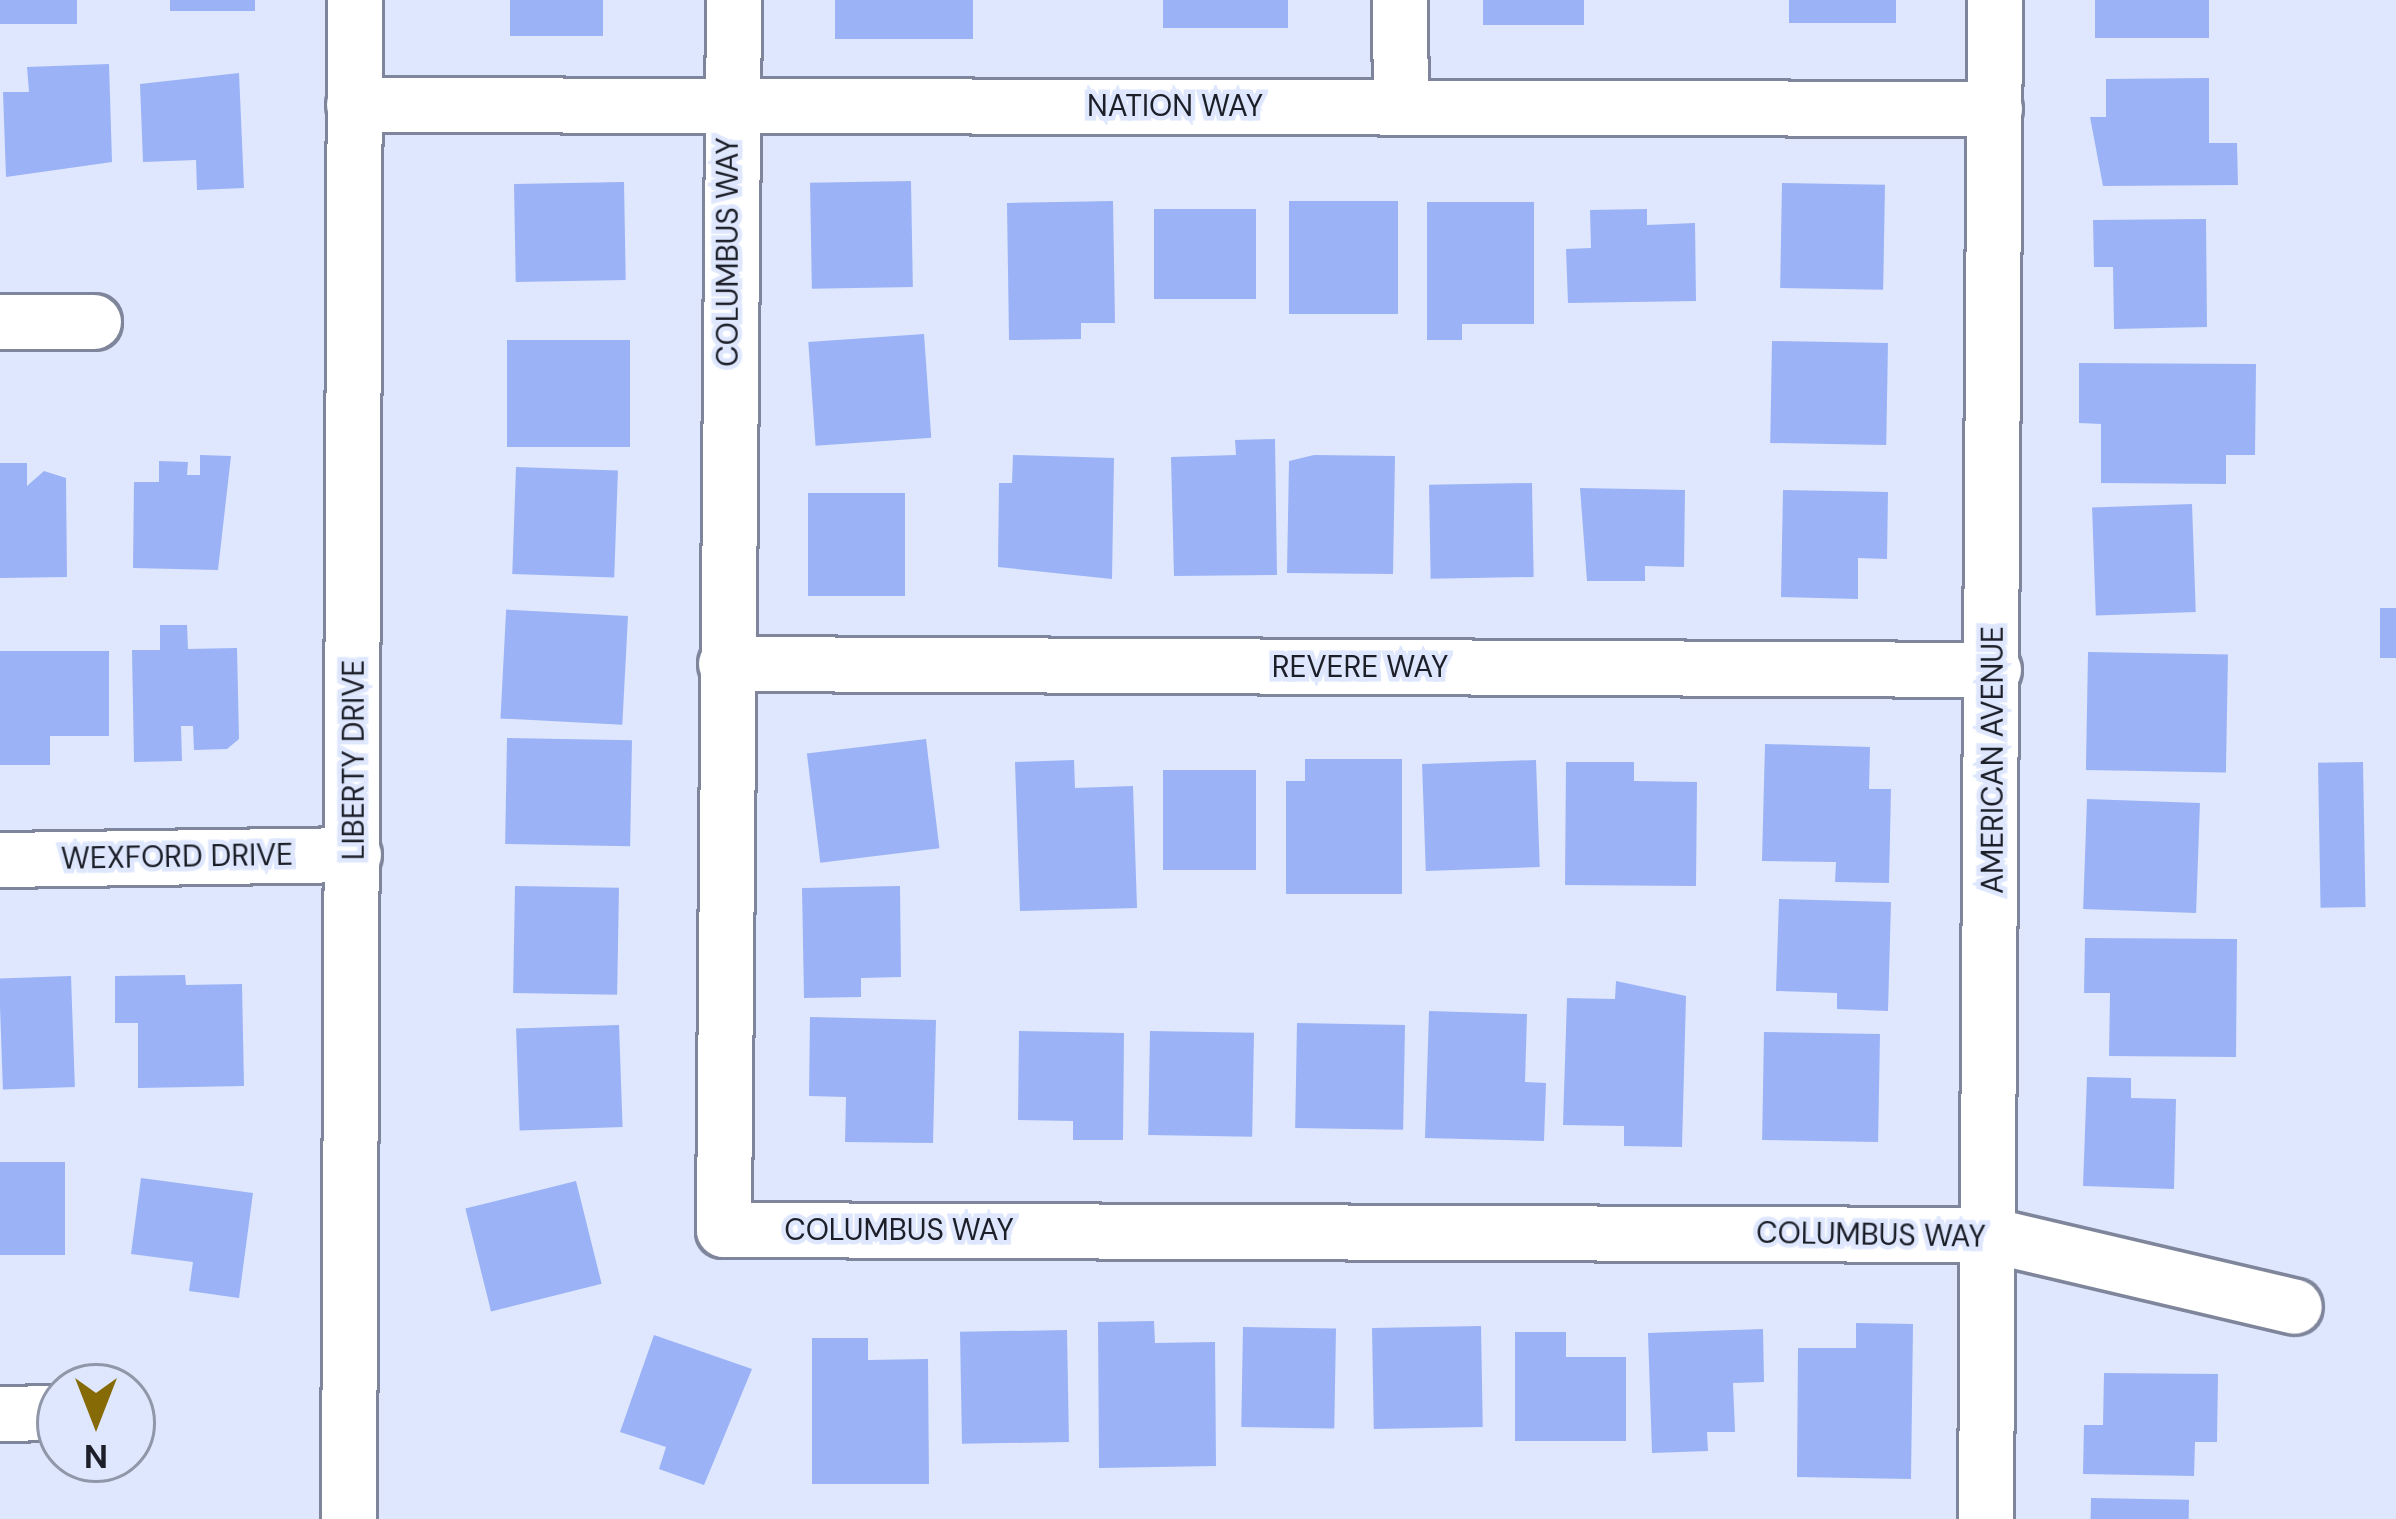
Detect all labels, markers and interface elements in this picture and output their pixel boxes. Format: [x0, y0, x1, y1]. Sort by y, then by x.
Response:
street label: NATION WAY [1087, 88, 1263, 124]
street label: COLUMBUS WAY [710, 137, 746, 367]
street label: AMERICAN AVENUE [1975, 626, 2011, 894]
street label: REVERE WAY [1272, 649, 1448, 685]
street label: LIBERTY DRIVE [336, 660, 372, 860]
street label: WEXFORD DRIVE [61, 837, 293, 877]
street label: COLUMBUS WAY [784, 1212, 1014, 1248]
street label: COLUMBUS WAY [1756, 1215, 1986, 1255]
north arrow [36, 1363, 156, 1483]
text: N [84, 1435, 108, 1478]

